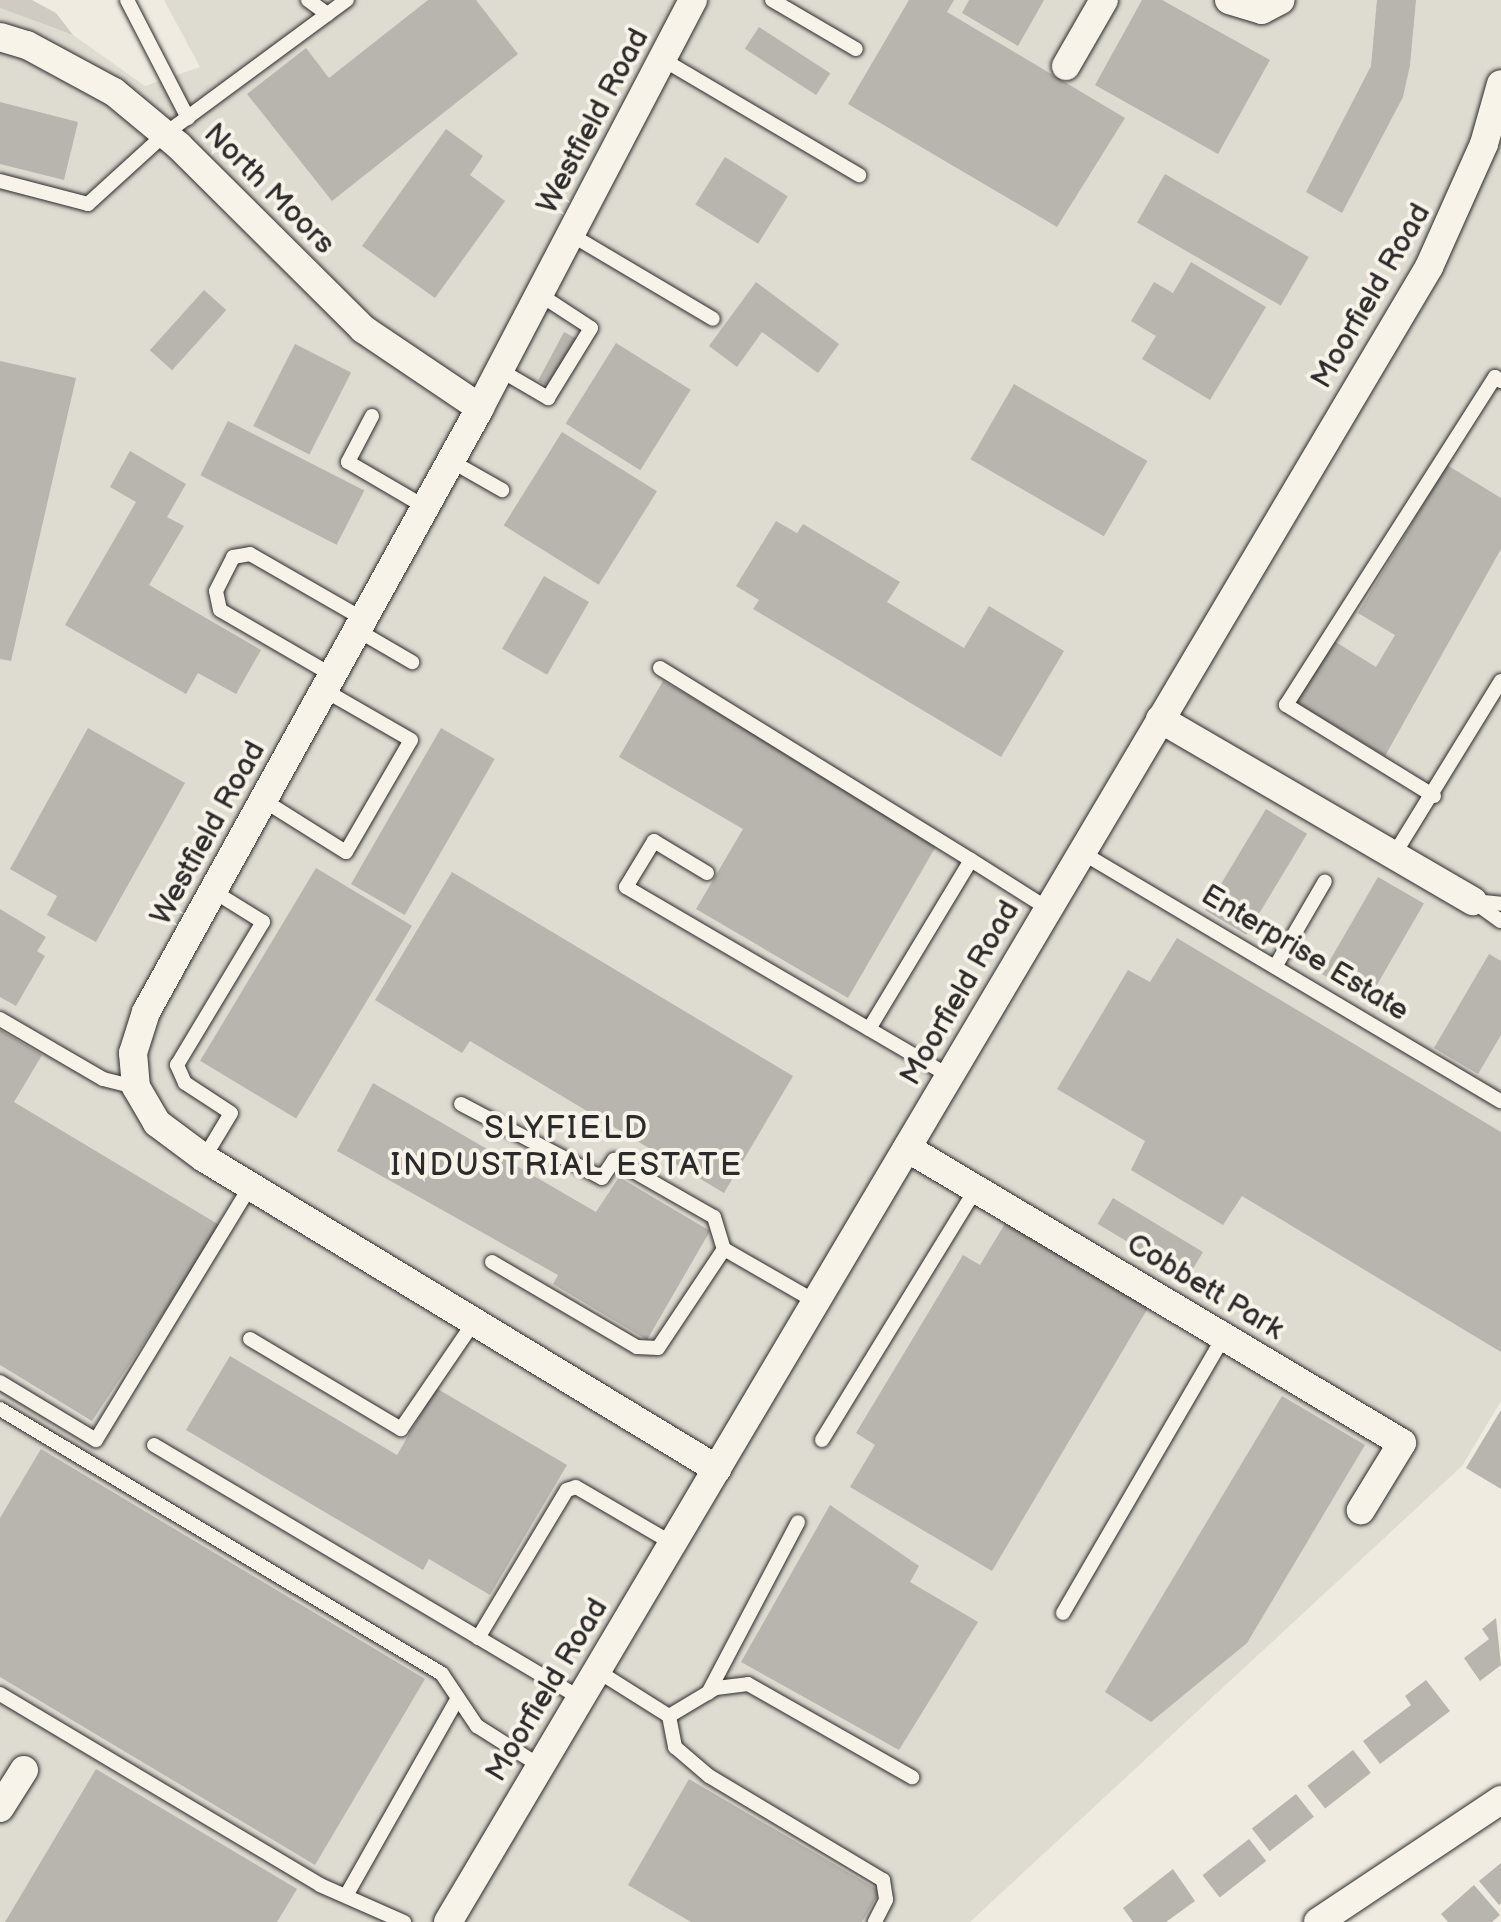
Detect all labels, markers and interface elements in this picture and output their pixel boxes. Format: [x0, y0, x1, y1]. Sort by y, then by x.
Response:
street label: Westfield Road [529, 22, 657, 220]
street label: North Moors [196, 116, 342, 262]
street label: Moorfield Road [1304, 197, 1438, 395]
street label: Westfield Road [143, 735, 273, 931]
street label: Enterprise Estate [1195, 877, 1415, 1029]
street label: Moorfield Road [893, 894, 1027, 1092]
district label: SLYFIELD INDUSTRIAL ESTATE [391, 1111, 743, 1186]
street label: Cobbett Park [1120, 1226, 1290, 1348]
street label: Moorfield Road [478, 1592, 616, 1788]

